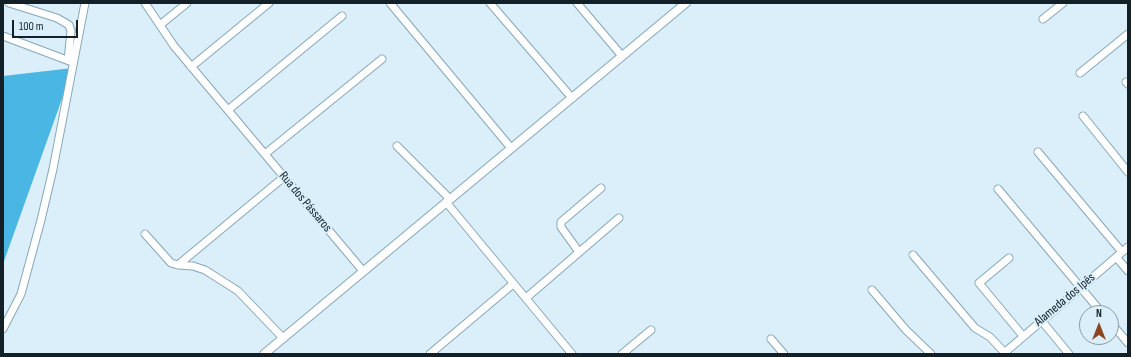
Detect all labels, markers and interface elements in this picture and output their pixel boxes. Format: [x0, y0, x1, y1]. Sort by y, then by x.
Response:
scale bar [14, 12, 80, 38]
text: 100 m [19, 19, 44, 34]
street label: Rua dos Pássaros [275, 169, 335, 235]
street label: Alameda dos Ipês [1031, 270, 1099, 330]
north arrow [1079, 305, 1119, 345]
text: N [1096, 307, 1102, 320]

